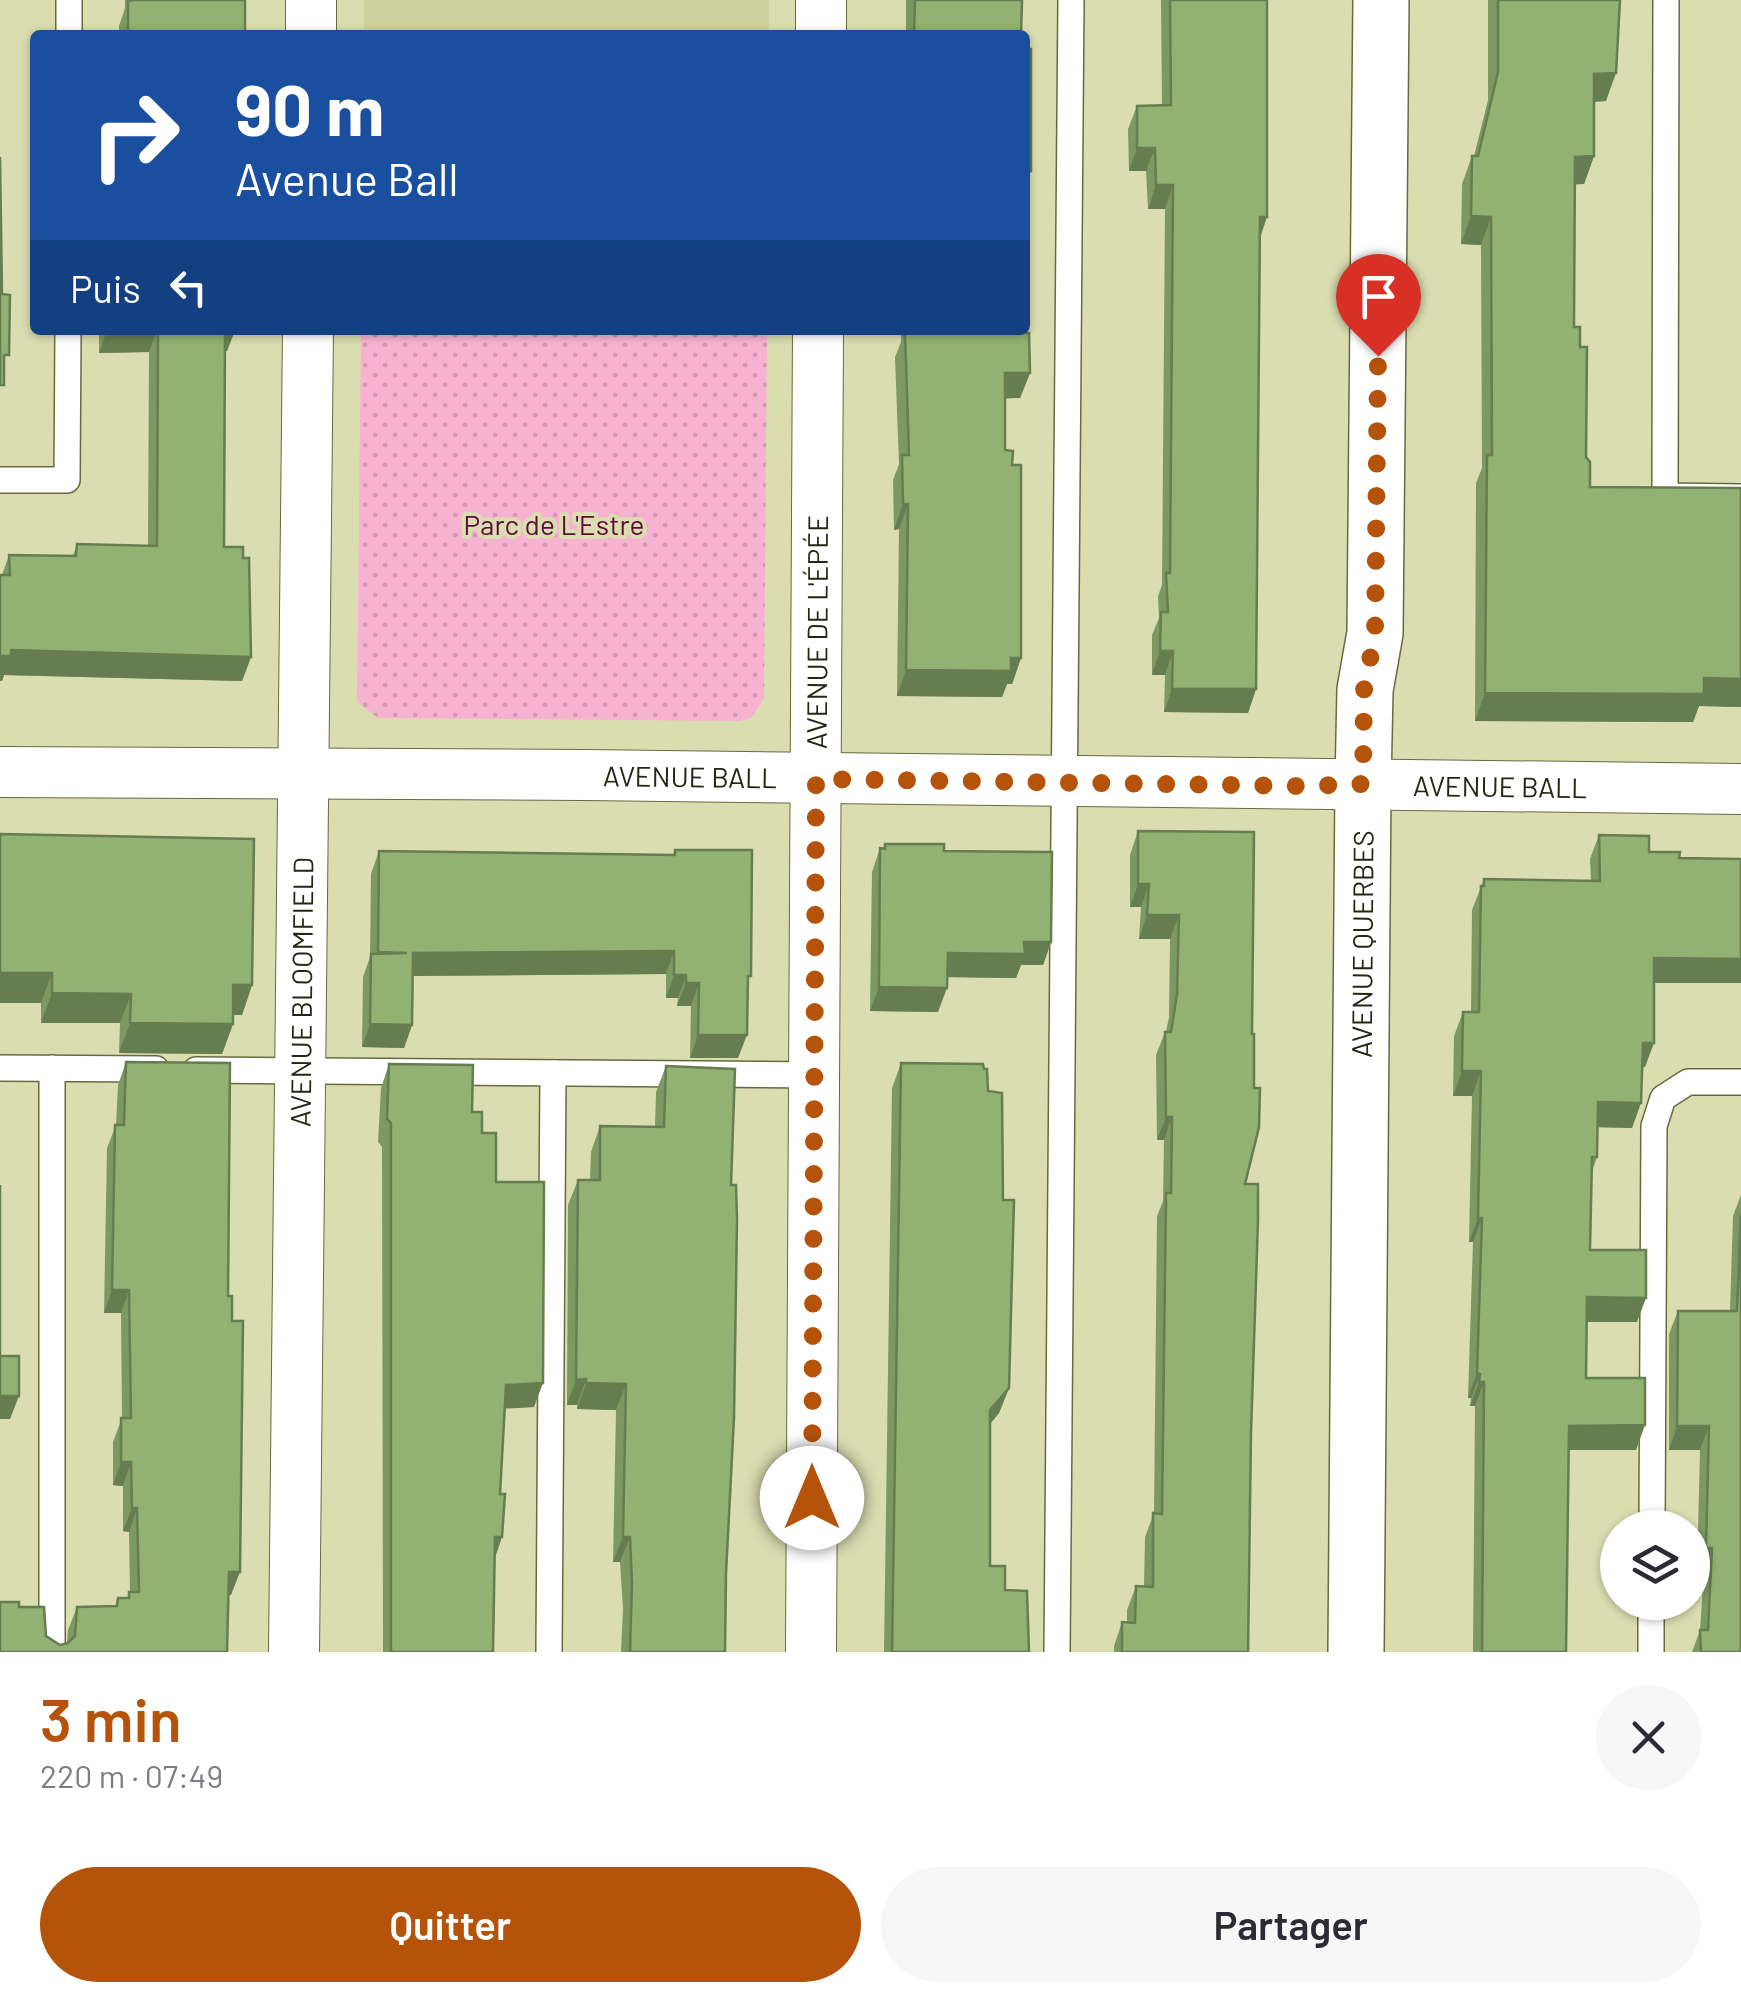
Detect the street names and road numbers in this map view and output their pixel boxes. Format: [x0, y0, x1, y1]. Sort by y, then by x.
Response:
street label: AVENUE DE L'ÉPÉE [799, 515, 834, 749]
street label: AVENUE BALL [603, 758, 777, 794]
street label: AVENUE BALL [1413, 768, 1587, 804]
street label: AVENUE QUERBES [1344, 830, 1380, 1058]
street label: AVENUE BLOOMFIELD [283, 857, 319, 1127]

